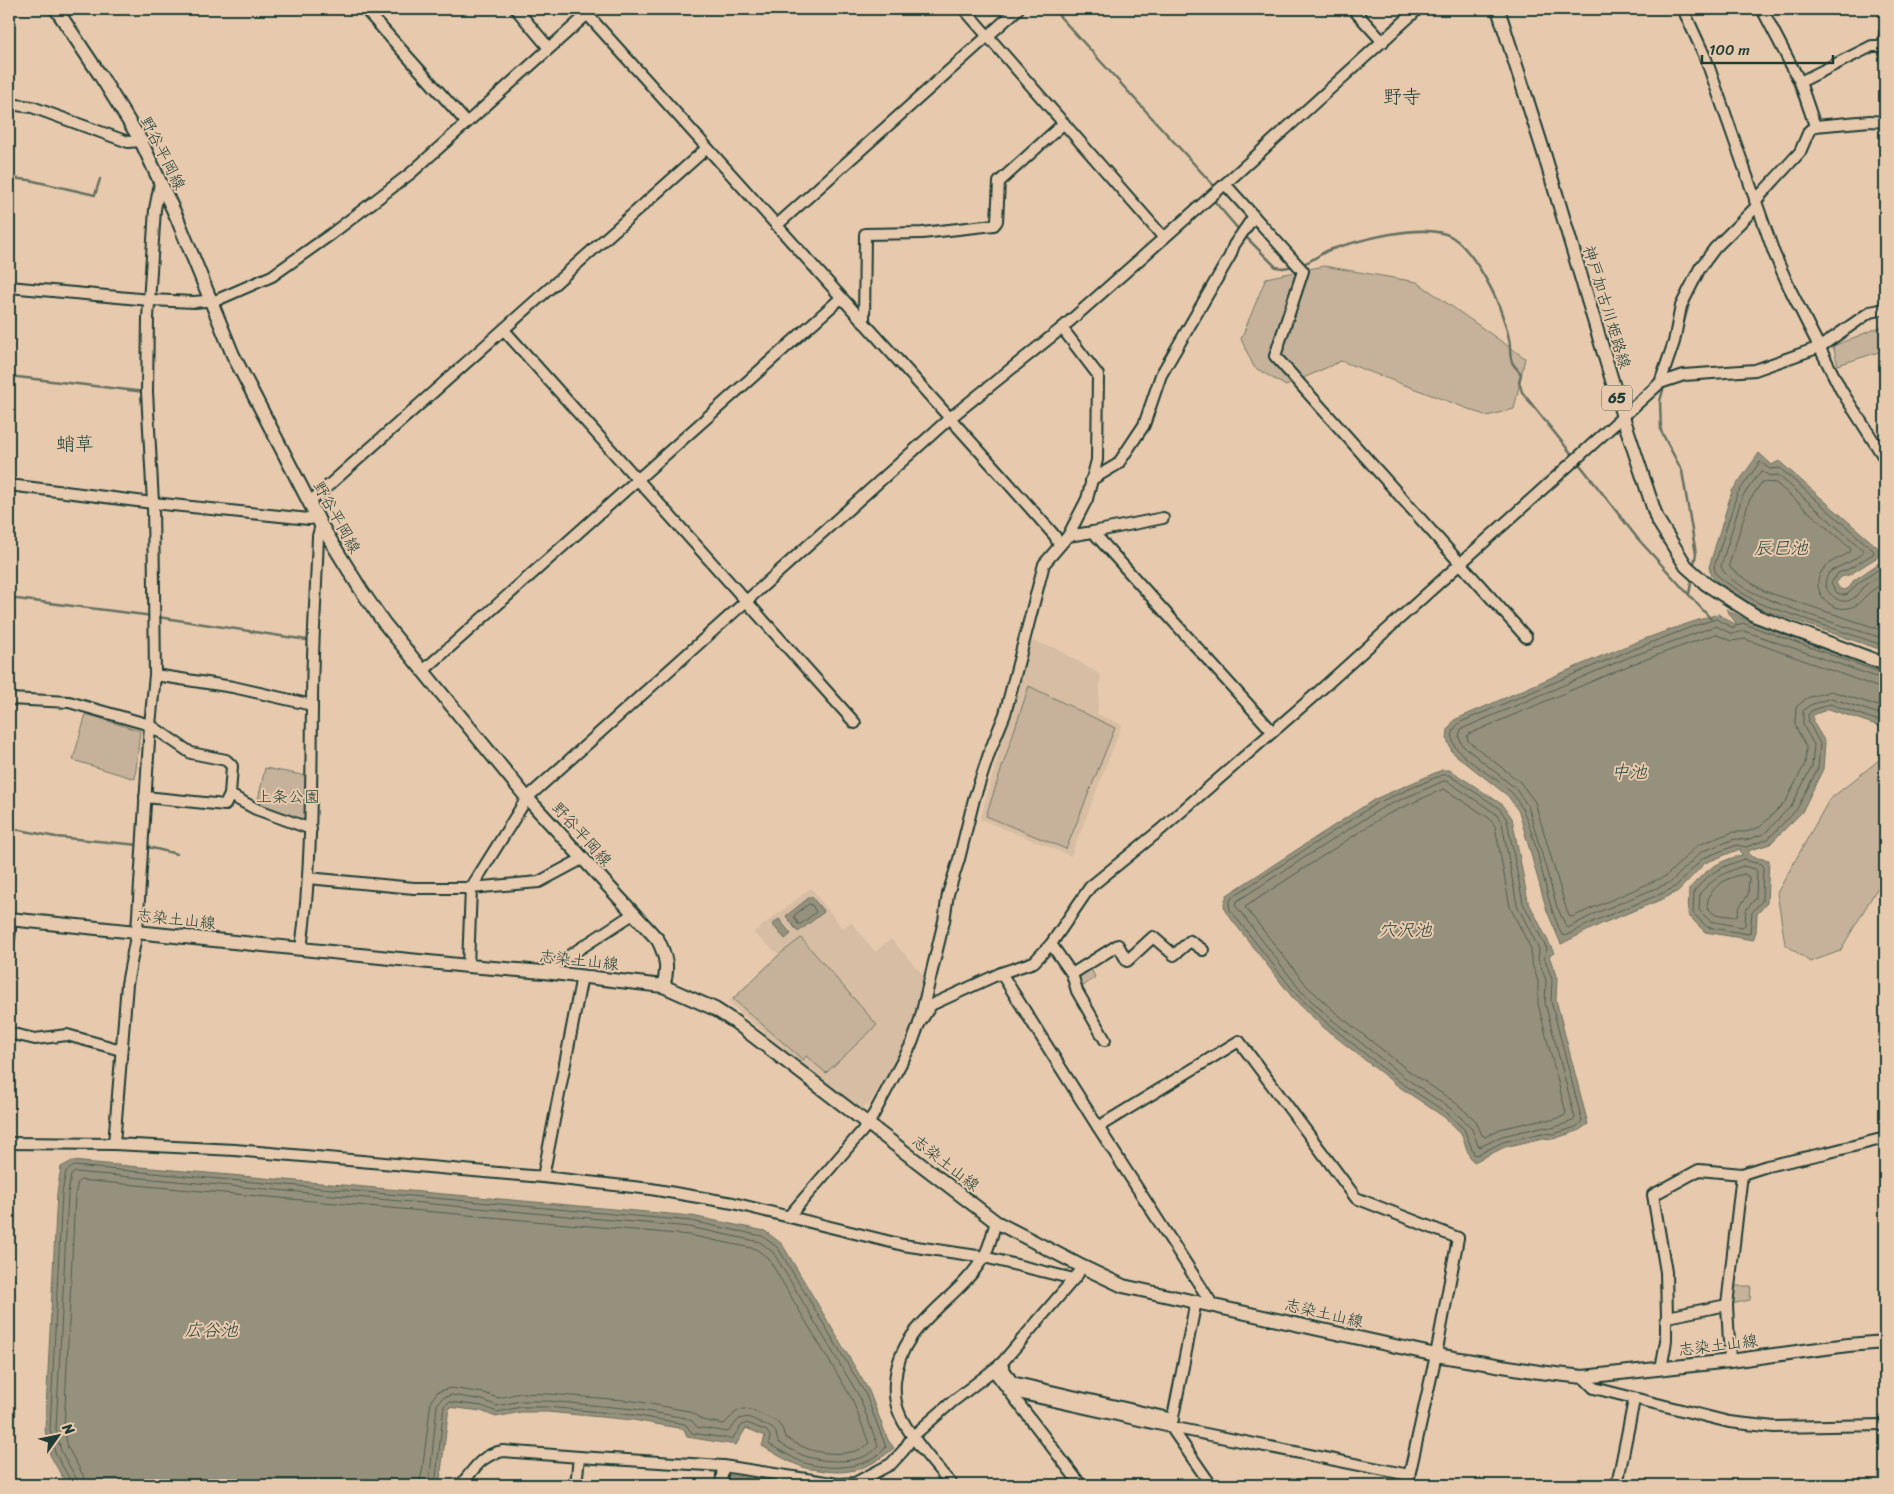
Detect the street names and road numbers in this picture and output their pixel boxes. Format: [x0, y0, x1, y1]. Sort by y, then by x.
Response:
street label: 野谷平岡線 [132, 111, 194, 195]
street label: 神戸加古川姫路線 [1574, 242, 1640, 372]
road number: 65 [1602, 386, 1632, 410]
street label: 野谷平岡線 [305, 475, 369, 559]
street label: 野谷平岡線 [544, 795, 620, 873]
street label: 志染土山線 [135, 900, 217, 938]
street label: 志染土山線 [538, 941, 620, 979]
street label: 志染土山線 [906, 1127, 986, 1199]
street label: 志染土山線 [1282, 1290, 1366, 1336]
street label: 志染土山線 [1677, 1326, 1759, 1364]

